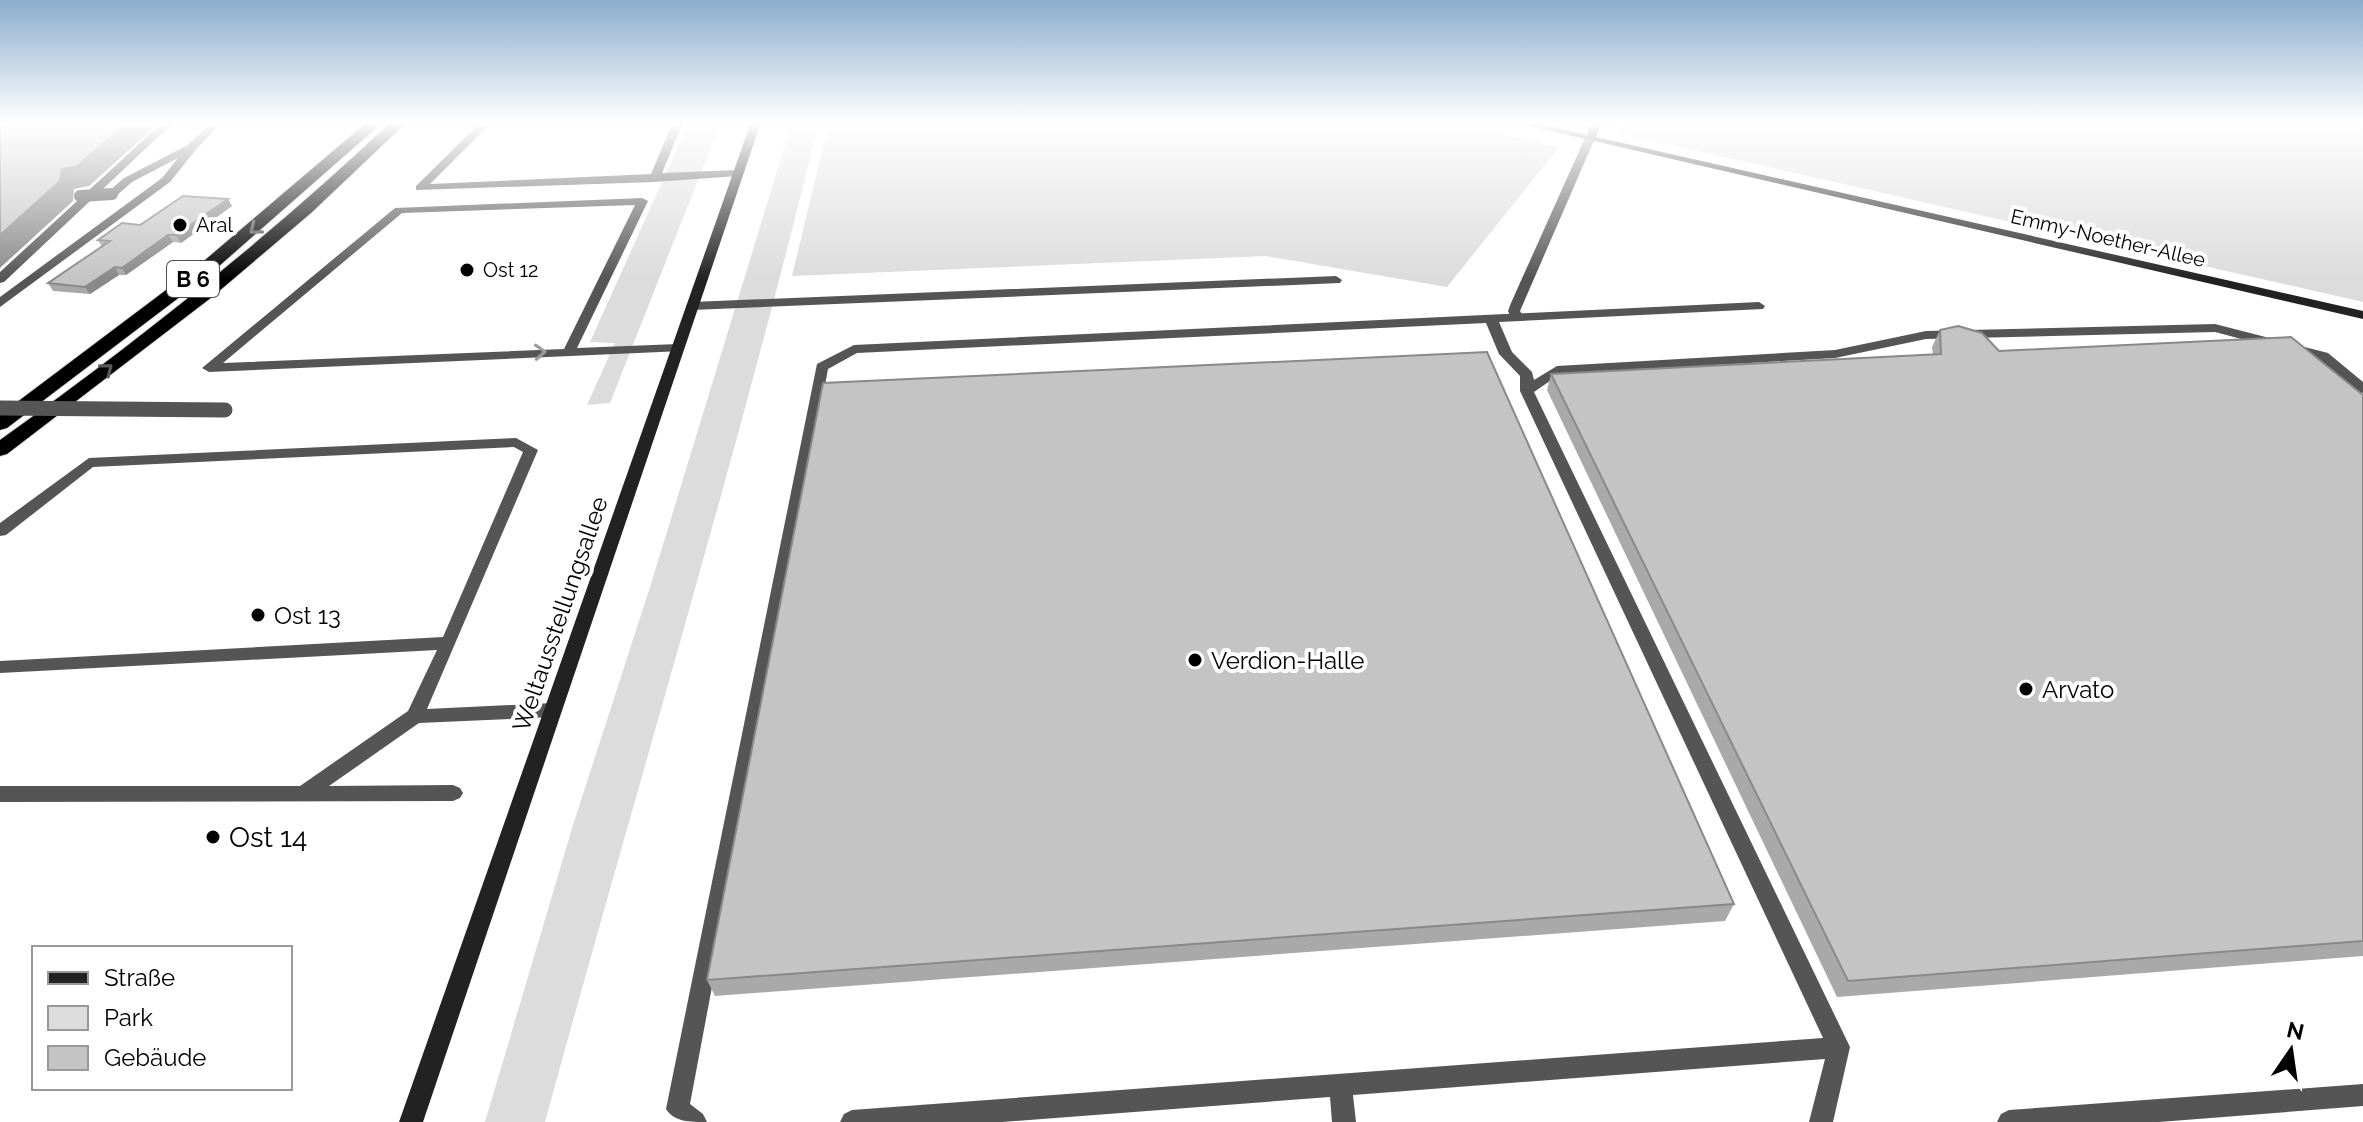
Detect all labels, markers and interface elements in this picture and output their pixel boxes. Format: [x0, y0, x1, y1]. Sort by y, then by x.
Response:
street label: Emmy-Noether-Allee [2008, 204, 2208, 272]
place label: Aral [196, 213, 233, 237]
marker: Aral [171, 216, 189, 234]
one-way arrow [249, 219, 264, 234]
place label: Ost 12 [483, 258, 538, 282]
road number: B 6 [167, 261, 219, 297]
marker: Ost 12 [458, 261, 476, 279]
one-way arrow [534, 344, 547, 361]
one-way arrow [98, 365, 113, 379]
street label: Weltausstellungsallee [506, 493, 614, 735]
place label: Ost 13 [274, 601, 341, 630]
marker: Ost 13 [249, 606, 267, 624]
place label: Verdion-Halle [1211, 646, 1364, 675]
marker: Verdion-Halle [1186, 651, 1204, 669]
place label: Arvato [2042, 675, 2114, 704]
marker: Arvato [2017, 680, 2035, 698]
place label: Ost 14 [229, 821, 307, 854]
marker: Ost 14 [204, 828, 222, 846]
legend [32, 946, 292, 1090]
text: Straße [104, 963, 175, 992]
text: Park [104, 1003, 153, 1032]
north arrow [2251, 1010, 2331, 1090]
text: N [2284, 1016, 2307, 1045]
text: Gebäude [104, 1043, 206, 1072]

